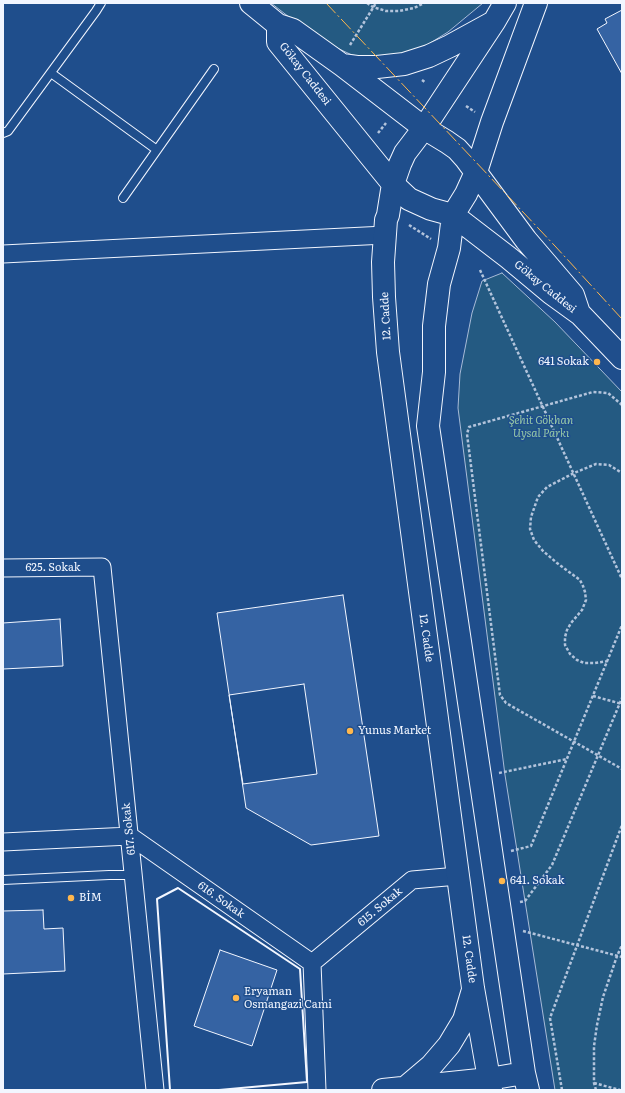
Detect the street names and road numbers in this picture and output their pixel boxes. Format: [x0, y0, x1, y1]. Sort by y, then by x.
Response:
street label: Gökay Caddesi [276, 40, 334, 108]
street label: Gökay Caddesi [511, 258, 579, 316]
street label: 12. Cadde [378, 292, 394, 340]
street label: 625. Sokak [25, 561, 81, 575]
street label: 12. Cadde [416, 613, 436, 663]
street label: 617. Sokak [120, 802, 138, 856]
street label: 616. Sokak [195, 879, 247, 921]
street label: 615. Sokak [355, 885, 405, 929]
street label: 12. Cadde [459, 934, 479, 984]

